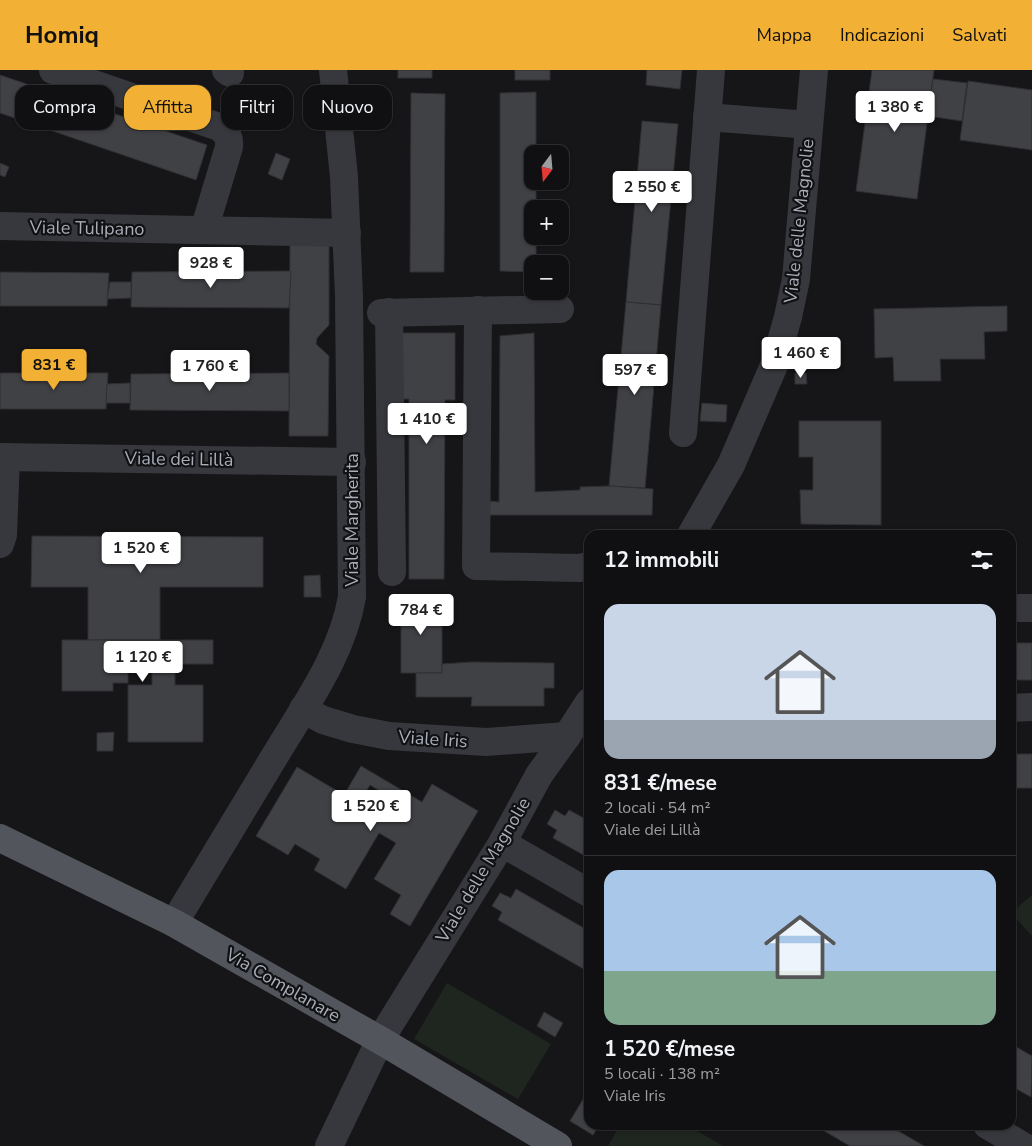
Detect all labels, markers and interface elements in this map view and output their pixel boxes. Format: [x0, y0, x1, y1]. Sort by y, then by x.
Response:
text: Homiq [25, 19, 99, 51]
text: Mappa [756, 23, 812, 47]
text: Indicazioni [840, 23, 924, 47]
text: Salvati [952, 23, 1007, 47]
chip: Compra [15, 85, 114, 130]
chip: Affitta [124, 85, 211, 130]
chip: Filtri [221, 85, 293, 130]
chip: Nuovo [303, 85, 392, 130]
pin: 1 380 € [849, 90, 941, 133]
text: 1 380 € [867, 96, 923, 118]
street label: Viale delle Magnolie [778, 138, 820, 305]
north arrow [524, 145, 569, 190]
map controls [524, 145, 569, 300]
pin: 2 550 € [606, 170, 698, 213]
text: 2 550 € [624, 176, 680, 198]
button: + [524, 200, 569, 245]
street label: Viale Tulipano [28, 215, 145, 241]
pin: 928 € [176, 246, 246, 289]
text: 928 € [190, 252, 232, 274]
button: − [524, 255, 569, 300]
pin: 1 460 € [755, 336, 847, 379]
text: 1 460 € [773, 342, 829, 364]
pin: 831 € [19, 348, 89, 391]
pin: 1 760 € [164, 350, 256, 392]
text: 831 € [33, 354, 75, 376]
pin: 597 € [600, 354, 670, 396]
text: 1 760 € [182, 355, 238, 377]
text: 597 € [614, 359, 656, 381]
pin: 1 410 € [381, 402, 473, 445]
text: 1 410 € [399, 408, 455, 430]
street label: Viale dei Lillà [124, 446, 233, 472]
street label: Viale Margherita [340, 453, 364, 588]
pin: 1 520 € [95, 532, 187, 574]
text: 1 520 € [113, 537, 169, 559]
text: 12 immobili [604, 546, 719, 574]
icon: filters [968, 546, 996, 574]
pin: 784 € [386, 594, 456, 636]
text: 784 € [400, 599, 442, 621]
icon: home [755, 637, 845, 727]
pin: 1 120 € [97, 640, 189, 683]
text: 1 120 € [115, 646, 171, 668]
street label: Viale Iris [397, 725, 468, 753]
text: 831 €/mese [604, 769, 717, 797]
pin: 1 520 € [325, 790, 417, 832]
street label: Viale delle Magnolie [430, 793, 536, 948]
text: 1 520 € [343, 795, 399, 817]
text: 2 locali · 54 m² [604, 797, 711, 819]
text: Viale dei Lillà [604, 819, 701, 841]
icon: home [755, 902, 845, 992]
street label: Via Complanare [220, 942, 345, 1028]
text: 1 520 €/mese [604, 1035, 735, 1063]
text: 5 locali · 138 m² [604, 1063, 720, 1085]
text: Viale Iris [604, 1085, 666, 1107]

